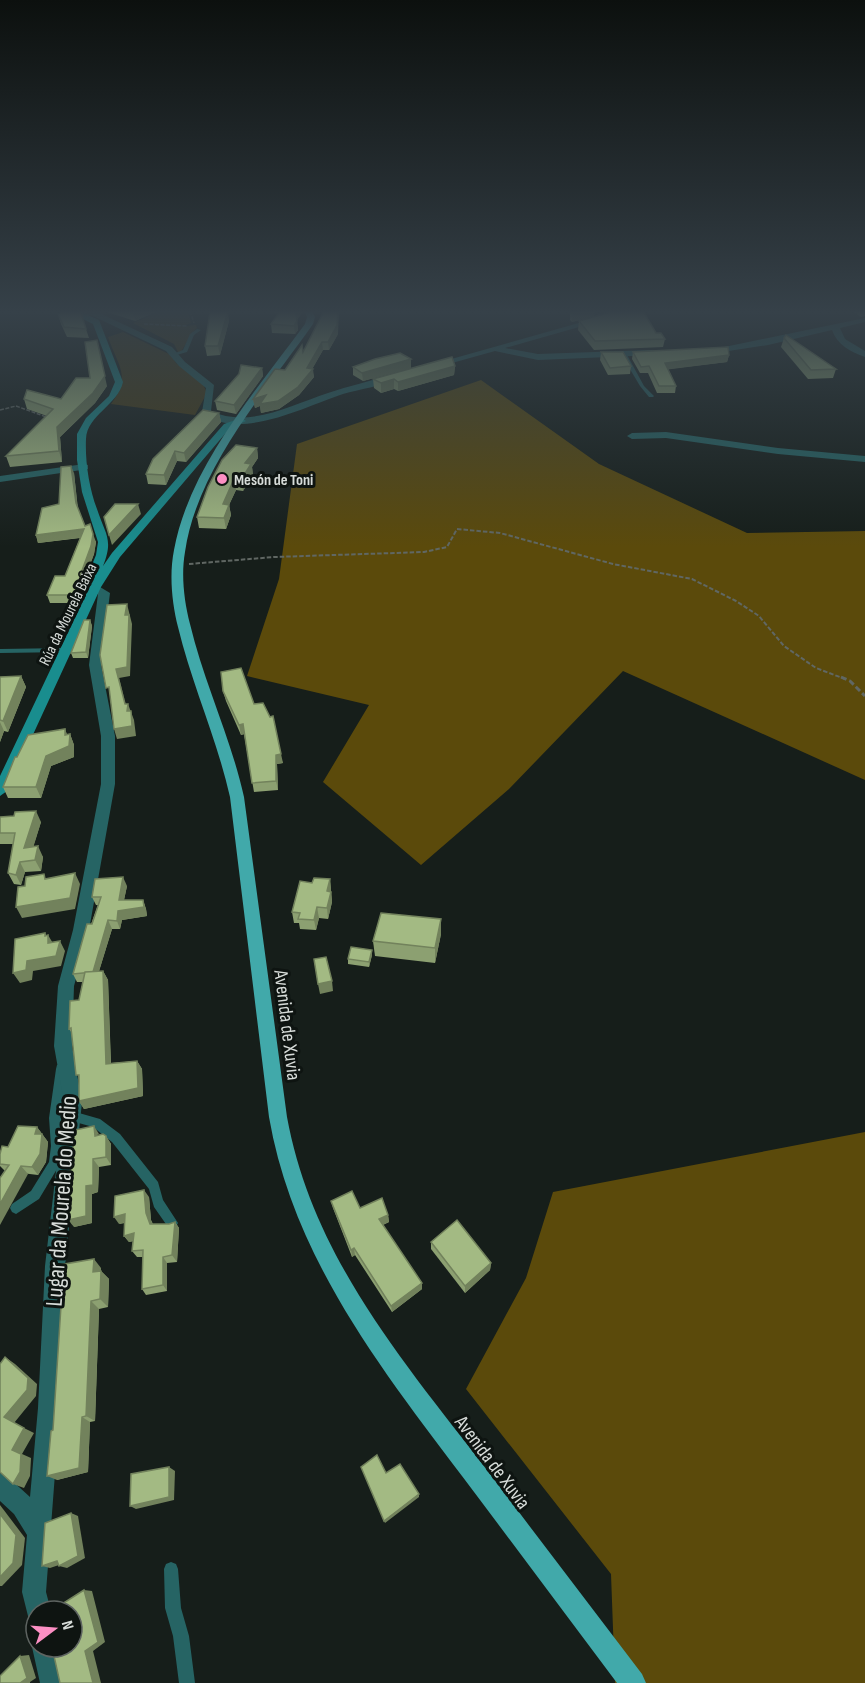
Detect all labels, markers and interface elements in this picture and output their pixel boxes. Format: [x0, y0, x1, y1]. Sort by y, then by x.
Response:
place label: Mesón de Toni [234, 471, 313, 490]
marker: Mesón de Toni [215, 472, 229, 486]
street label: Rúa da Mourela Baixa [35, 560, 101, 669]
street label: Avenida de Xuvia [268, 968, 306, 1082]
street label: Lugar da Mourela do Medio [40, 1095, 83, 1307]
street label: Avenida de Xuvia [449, 1410, 535, 1514]
north arrow [24, 1599, 84, 1659]
text: N [57, 1619, 77, 1632]

